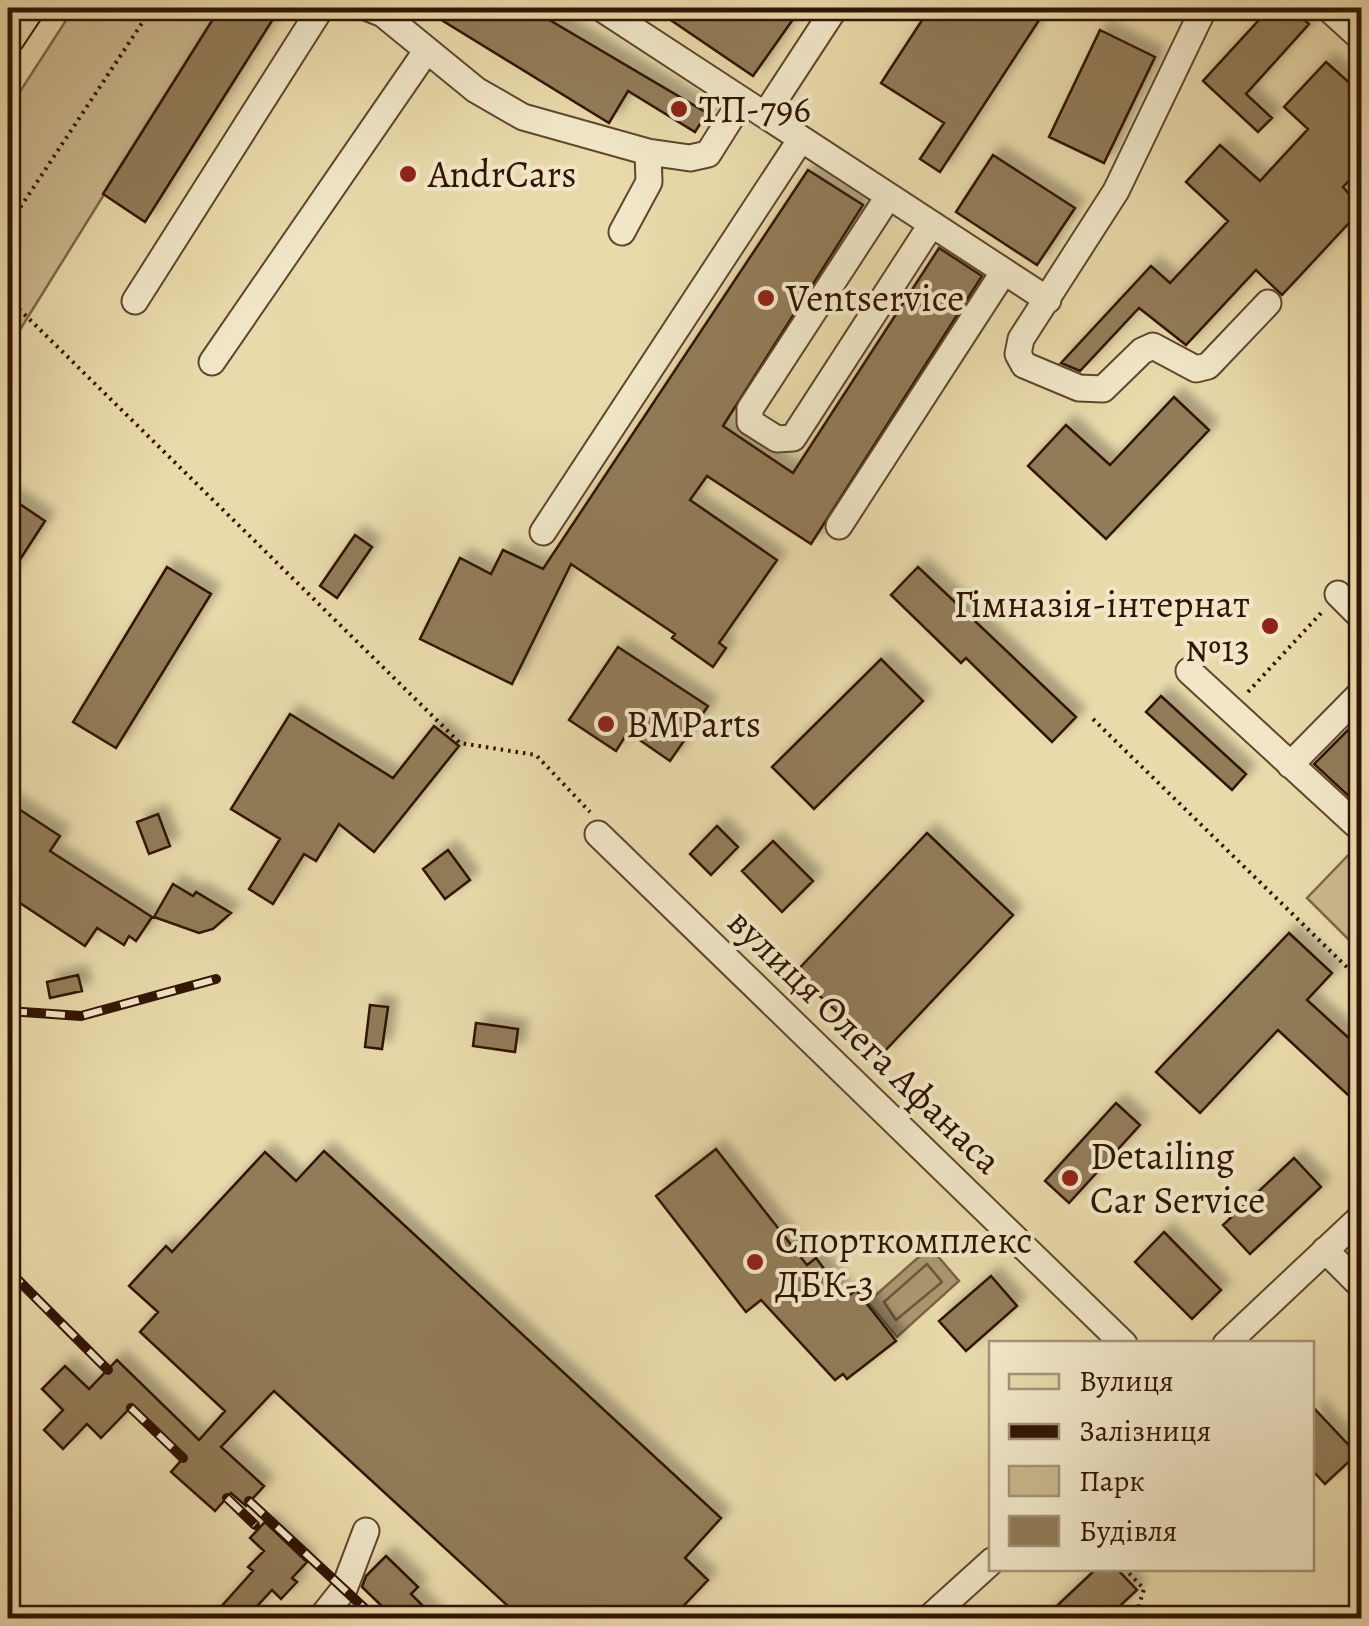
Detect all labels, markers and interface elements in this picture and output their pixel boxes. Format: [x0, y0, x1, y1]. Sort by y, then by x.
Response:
place label: ТП-796 [699, 83, 811, 135]
marker: ТП-796 [668, 98, 690, 120]
place label: AndrCars [427, 148, 577, 200]
marker: AndrCars [397, 163, 419, 185]
place label: Ventservice [785, 272, 964, 324]
marker: Ventservice [755, 287, 777, 309]
place label: Гімназія-інтернат №13 [954, 578, 1250, 674]
marker: Гімназія-інтернат №13 [1259, 615, 1281, 637]
place label: BMParts [626, 698, 761, 750]
marker: BMParts [595, 713, 617, 735]
street label: вулиця Олега Афанаса [717, 896, 1014, 1186]
place label: Detailing Car Service [1090, 1130, 1265, 1226]
marker: Detailing Car Service [1059, 1167, 1081, 1189]
place label: Спорткомплекс ДБК-3 [775, 1214, 1033, 1310]
marker: Спорткомплекс ДБК-3 [744, 1251, 766, 1273]
legend [989, 1341, 1314, 1571]
text: Вулиця [1079, 1361, 1174, 1401]
text: Залізниця [1079, 1411, 1211, 1451]
text: Парк [1079, 1461, 1145, 1501]
text: Будівля [1079, 1511, 1177, 1551]

